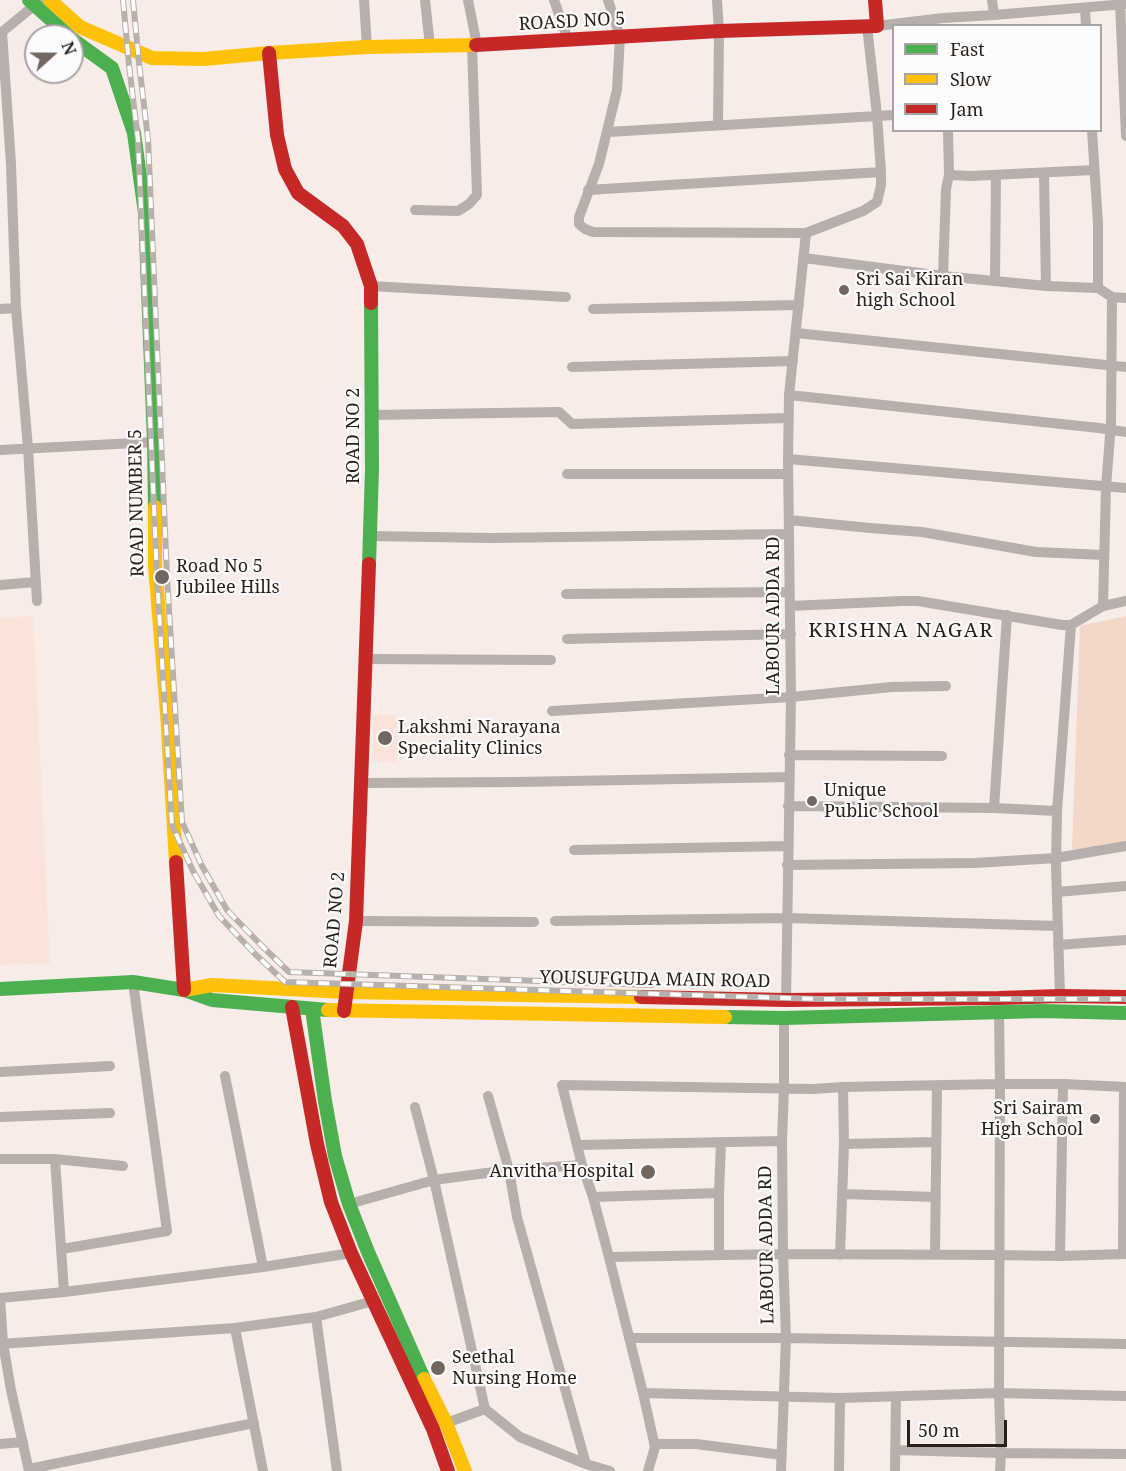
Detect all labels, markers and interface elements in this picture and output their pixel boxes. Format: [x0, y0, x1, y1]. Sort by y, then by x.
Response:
street label: ROASD NO 5 [518, 8, 626, 36]
north arrow [24, 24, 84, 84]
legend [892, 24, 1102, 132]
text: Fast [950, 37, 985, 61]
text: N [56, 38, 81, 58]
text: Slow [950, 67, 991, 91]
text: Jam [950, 97, 984, 121]
place label: Sri Sai Kiran high School [856, 269, 963, 312]
marker: Sri Sai Kiran high School [837, 283, 851, 297]
street label: ROAD NO 2 [343, 388, 365, 484]
street label: ROAD NUMBER 5 [125, 429, 149, 577]
street label: LABOUR ADDA RD [763, 536, 785, 696]
place label: Road No 5 Jubilee Hills [176, 556, 279, 598]
marker: Road No 5 Jubilee Hills [153, 568, 171, 586]
district label: KRISHNA NAGAR [808, 619, 994, 643]
place label: Lakshmi Narayana Speciality Clinics [398, 717, 561, 760]
marker: Lakshmi Narayana Speciality Clinics [376, 729, 394, 747]
place label: Unique Public School [824, 780, 939, 822]
marker: Unique Public School [805, 794, 819, 808]
street label: ROAD NO 2 [320, 871, 350, 969]
street label: YOUSUFGUDA MAIN ROAD [539, 967, 771, 993]
place label: Sri Sairam High School [981, 1098, 1083, 1140]
marker: Sri Sairam High School [1088, 1112, 1102, 1126]
place label: Anvitha Hospital [489, 1161, 634, 1183]
marker: Anvitha Hospital [639, 1163, 657, 1181]
street label: LABOUR ADDA RD [755, 1165, 779, 1325]
place label: Seethal Nursing Home [452, 1347, 577, 1390]
marker: Seethal Nursing Home [429, 1359, 447, 1377]
scale bar [910, 1408, 1010, 1446]
text: 50 m [918, 1418, 960, 1442]

